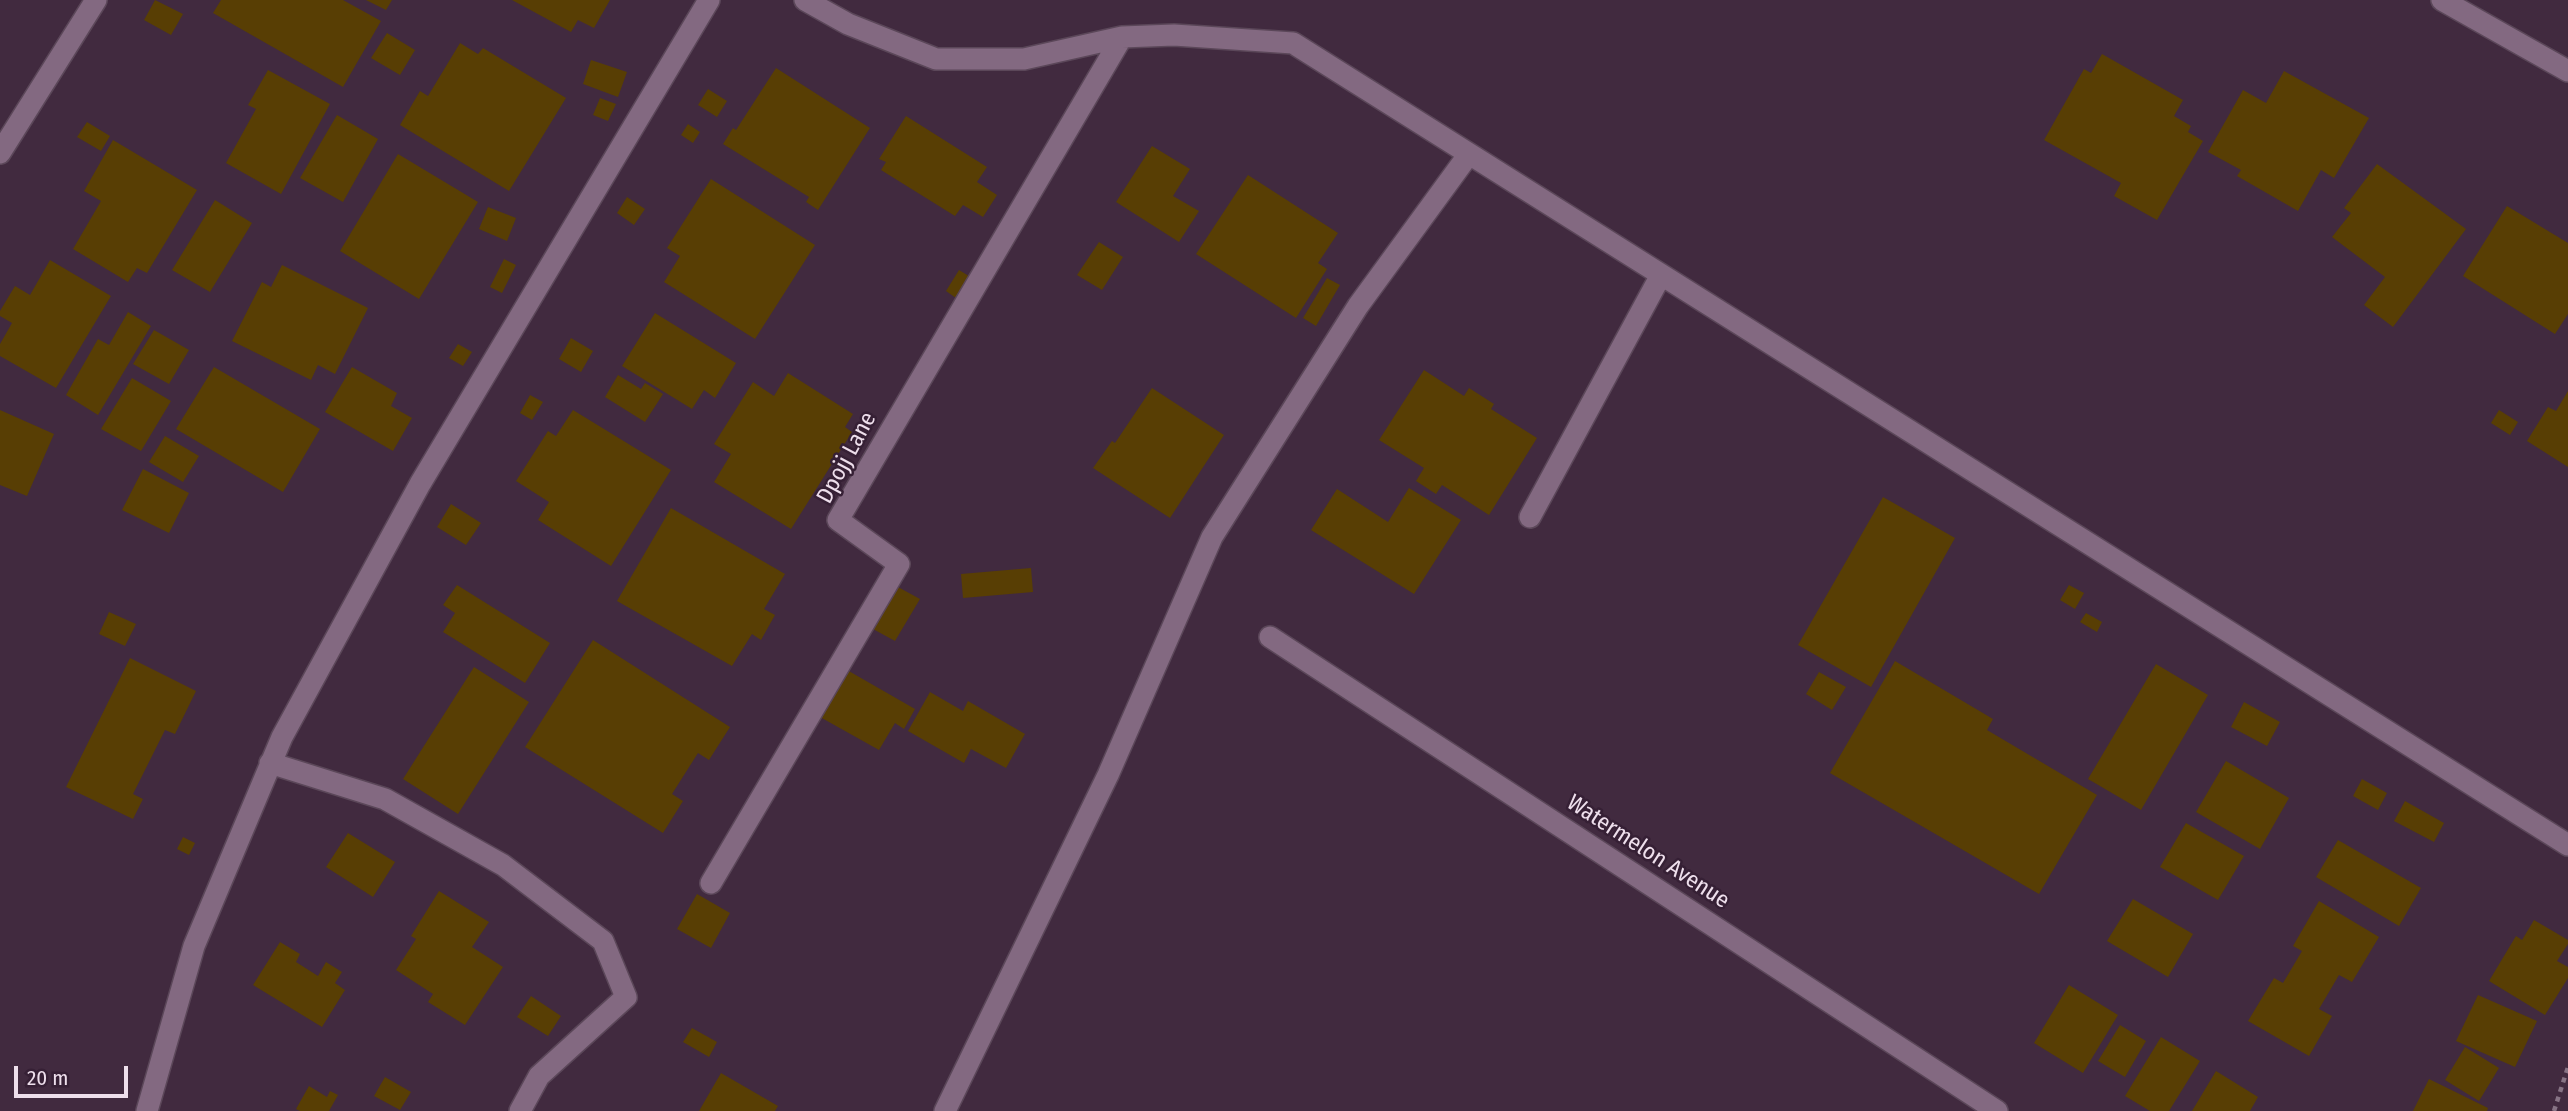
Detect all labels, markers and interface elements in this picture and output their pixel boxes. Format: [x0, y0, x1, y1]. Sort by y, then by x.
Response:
street label: Dpojj Lane [811, 408, 883, 508]
street label: Watermelon Avenue [1562, 789, 1734, 915]
scale bar [18, 1052, 131, 1096]
text: 20 m [27, 1065, 68, 1091]

